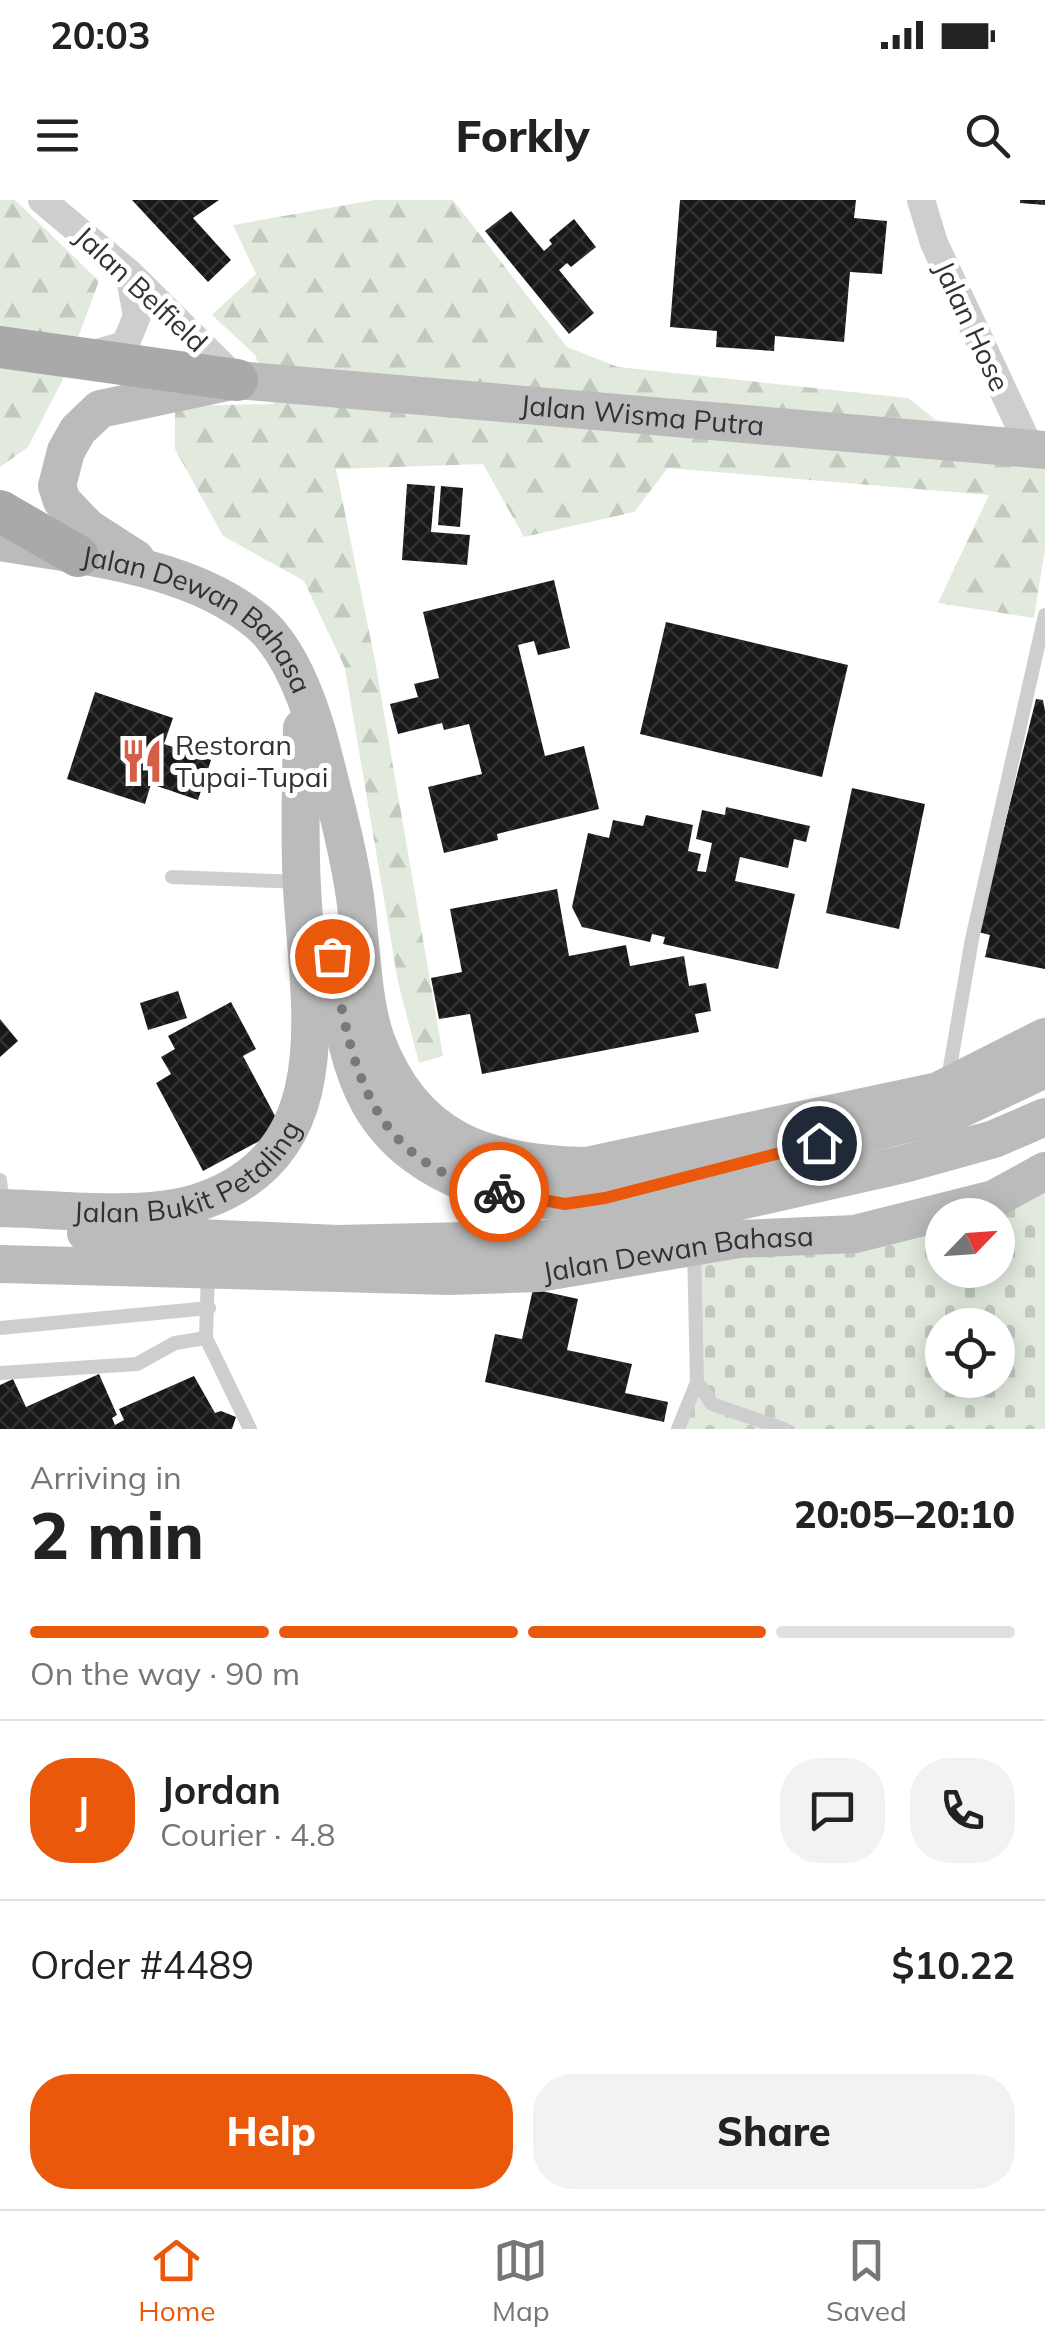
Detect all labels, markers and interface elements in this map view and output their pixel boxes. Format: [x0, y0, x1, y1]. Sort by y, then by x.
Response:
text: 20:03 [50, 11, 151, 59]
text: Forkly [456, 107, 589, 163]
icon: menu [30, 108, 85, 163]
icon: search [960, 108, 1015, 163]
street label: Jalan Belfield [68, 218, 215, 359]
street label: Jalan Hose [927, 255, 1018, 397]
street label: Jalan Wisma Putra [519, 387, 766, 443]
street label: Jalan Dewan Bahasa [79, 538, 320, 698]
place label: Restoran Tupai-Tupai [175, 727, 328, 794]
restaurant icon: Restoran Tupai-Tupai [118, 737, 166, 785]
pin [290, 914, 375, 999]
icon: bag [305, 929, 360, 984]
pin [777, 1101, 862, 1186]
street label: Jalan Bukit Petaling [73, 1114, 308, 1229]
icon: home [792, 1116, 847, 1171]
courier [449, 1142, 549, 1242]
icon: bike [472, 1165, 527, 1220]
north arrow [925, 1198, 1015, 1288]
map controls [925, 1198, 1015, 1398]
street label: Jalan Dewan Bahasa [540, 1218, 814, 1289]
button: locate [925, 1308, 1015, 1398]
text: Arriving in [30, 1457, 182, 1497]
text: 20:05–20:10 [794, 1490, 1015, 1538]
text: 2 min [30, 1494, 204, 1575]
text: On the way · 90 m [30, 1653, 300, 1693]
button: chat [780, 1758, 885, 1863]
button: phone [910, 1758, 1015, 1863]
text: Jordan [160, 1766, 281, 1814]
text: J [76, 1786, 89, 1834]
text: Courier · 4.8 [160, 1814, 336, 1854]
text: Order #4489 [30, 1941, 254, 1989]
text: $10.22 [892, 1941, 1015, 1989]
button: Help [30, 2074, 513, 2189]
button: Share [533, 2074, 1015, 2189]
tab: Home [138, 2233, 215, 2328]
tab: Map [492, 2233, 550, 2328]
tab: Saved [826, 2233, 907, 2328]

